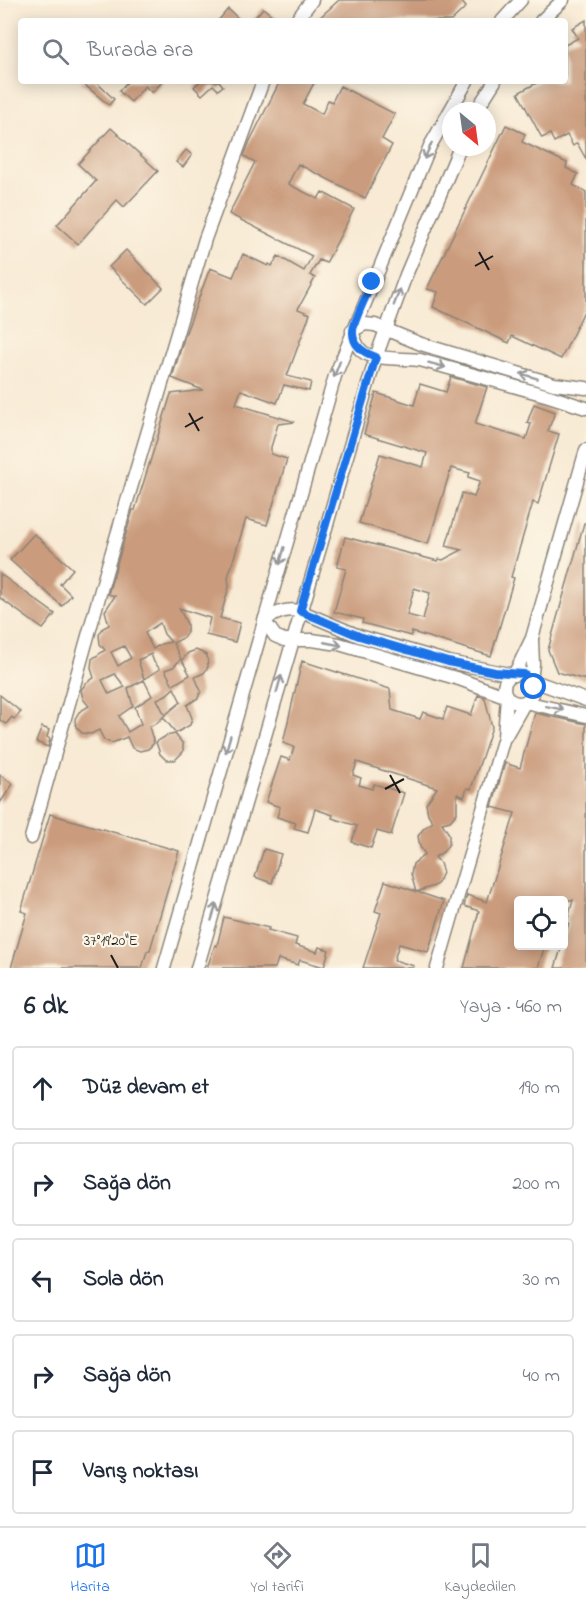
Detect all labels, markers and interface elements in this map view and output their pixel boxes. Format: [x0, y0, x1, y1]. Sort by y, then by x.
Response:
search box [18, 18, 568, 84]
icon: search [39, 35, 72, 68]
text: Burada ara [87, 35, 193, 67]
north arrow [442, 102, 496, 156]
one-way arrow [422, 141, 433, 159]
route end [358, 268, 384, 294]
one-way arrow [392, 288, 403, 307]
one-way arrow [427, 359, 446, 371]
one-way arrow [331, 360, 342, 378]
one-way arrow [520, 370, 539, 381]
one-way arrow [276, 547, 287, 566]
one-way arrow [323, 639, 343, 650]
route start [520, 673, 546, 699]
one-way arrow [274, 675, 285, 694]
one-way arrow [546, 703, 565, 715]
one-way arrow [222, 734, 233, 753]
map controls [514, 896, 568, 950]
button: locate [514, 896, 568, 950]
one-way arrow [209, 903, 220, 922]
text: 37°19'20"E [84, 930, 138, 952]
text: 6 dk [24, 988, 68, 1026]
text: Yaya · 460 m [460, 993, 562, 1022]
icon: ahead [26, 1072, 59, 1105]
text: Düz devam et [83, 1072, 209, 1104]
text: 190 m [518, 1074, 560, 1103]
icon: right [26, 1168, 59, 1201]
text: Sağa dön [83, 1168, 171, 1200]
text: 200 m [512, 1170, 560, 1199]
icon: left [26, 1264, 59, 1297]
text: Sola dön [83, 1264, 164, 1296]
text: 30 m [523, 1266, 560, 1295]
icon: right [26, 1360, 59, 1393]
text: Sağa dön [83, 1360, 171, 1392]
text: 40 m [523, 1362, 560, 1391]
icon: arrive [26, 1456, 59, 1489]
text: Varış noktası [83, 1456, 198, 1488]
tab: Harita [70, 1539, 110, 1599]
tab: Yol tarifi [250, 1539, 304, 1599]
tab: Kaydedilen [444, 1539, 516, 1599]

